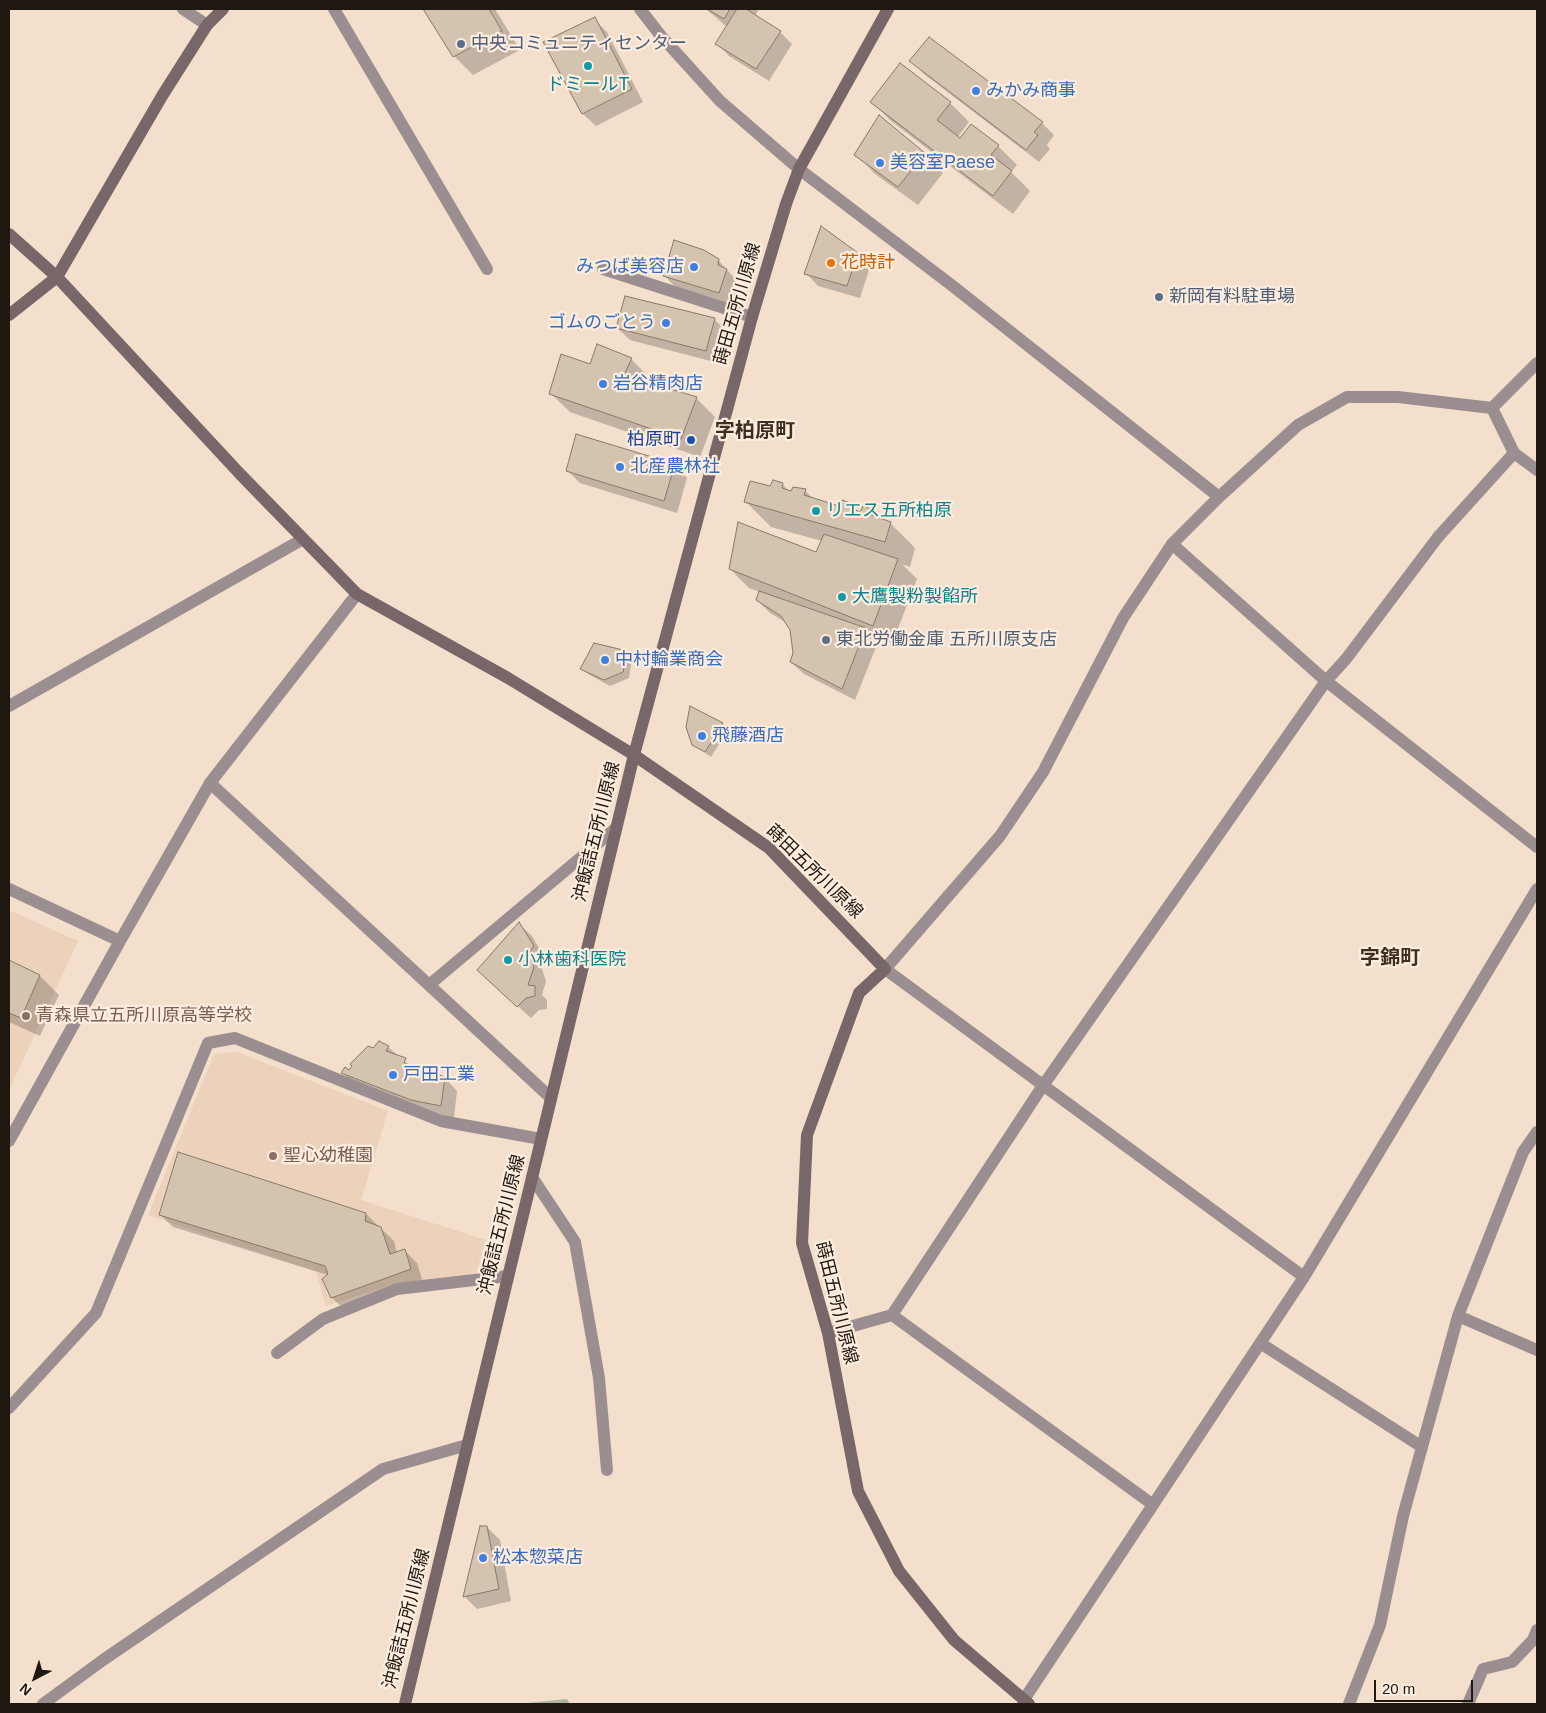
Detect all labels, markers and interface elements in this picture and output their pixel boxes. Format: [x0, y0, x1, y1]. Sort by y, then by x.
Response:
place label: 中央コミュニティセンター [471, 33, 687, 55]
marker: 中央コミュニティセンター [455, 38, 467, 50]
marker: ドミールT [582, 60, 594, 72]
place label: ドミールT [547, 74, 629, 96]
place label: みかみ商事 [986, 80, 1076, 102]
marker: みかみ商事 [970, 85, 982, 97]
place label: 美容室Paese [890, 152, 995, 174]
marker: 美容室Paese [874, 157, 886, 169]
street label: 蒔田五所川原線 [710, 240, 766, 368]
place label: 花時計 [841, 252, 895, 274]
place label: みつば美容店 [576, 256, 684, 278]
marker: 花時計 [825, 257, 837, 269]
marker: みつば美容店 [688, 261, 700, 273]
place label: 新岡有料駐車場 [1169, 286, 1295, 308]
marker: 新岡有料駐車場 [1153, 291, 1165, 303]
place label: ゴムのごとう [548, 312, 656, 334]
marker: ゴムのごとう [660, 317, 672, 329]
place label: 岩谷精肉店 [613, 373, 703, 395]
marker: 岩谷精肉店 [597, 378, 609, 390]
district label: 字柏原町 [715, 419, 795, 443]
place label: 柏原町 [627, 429, 681, 451]
marker: 柏原町 [685, 434, 697, 446]
place label: 北産農林社 [630, 456, 720, 478]
marker: 北産農林社 [614, 461, 626, 473]
place label: リエス五所柏原 [826, 500, 952, 522]
marker: リエス五所柏原 [810, 505, 822, 517]
place label: 大鷹製粉製餡所 [852, 586, 978, 608]
marker: 大鷹製粉製餡所 [836, 591, 848, 603]
place label: 東北労働金庫 五所川原支店 [836, 629, 1057, 651]
marker: 東北労働金庫 五所川原支店 [820, 634, 832, 646]
place label: 中村輪業商会 [615, 649, 723, 671]
marker: 中村輪業商会 [599, 654, 611, 666]
place label: 飛藤酒店 [712, 725, 784, 747]
marker: 飛藤酒店 [696, 730, 708, 742]
street label: 沖飯詰五所川原線 [569, 760, 625, 904]
street label: 蒔田五所川原線 [761, 820, 867, 924]
district label: 字錦町 [1360, 946, 1420, 970]
place label: 小林歯科医院 [518, 949, 626, 971]
marker: 小林歯科医院 [502, 954, 514, 966]
place label: 青森県立五所川原高等学校 [36, 1005, 252, 1027]
marker: 青森県立五所川原高等学校 [20, 1010, 32, 1022]
place label: 戸田工業 [403, 1064, 475, 1086]
marker: 戸田工業 [387, 1069, 399, 1081]
place label: 聖心幼稚園 [283, 1145, 373, 1167]
marker: 聖心幼稚園 [267, 1150, 279, 1162]
street label: 沖飯詰五所川原線 [474, 1153, 530, 1297]
street label: 蒔田五所川原線 [810, 1239, 862, 1367]
street label: 沖飯詰五所川原線 [379, 1547, 435, 1691]
place label: 松本惣菜店 [493, 1547, 583, 1569]
marker: 松本惣菜店 [477, 1552, 489, 1564]
north arrow [10, 1653, 60, 1703]
scale bar [1376, 1670, 1475, 1702]
text: N [16, 1680, 34, 1699]
text: 20 m [1382, 1680, 1415, 1697]

